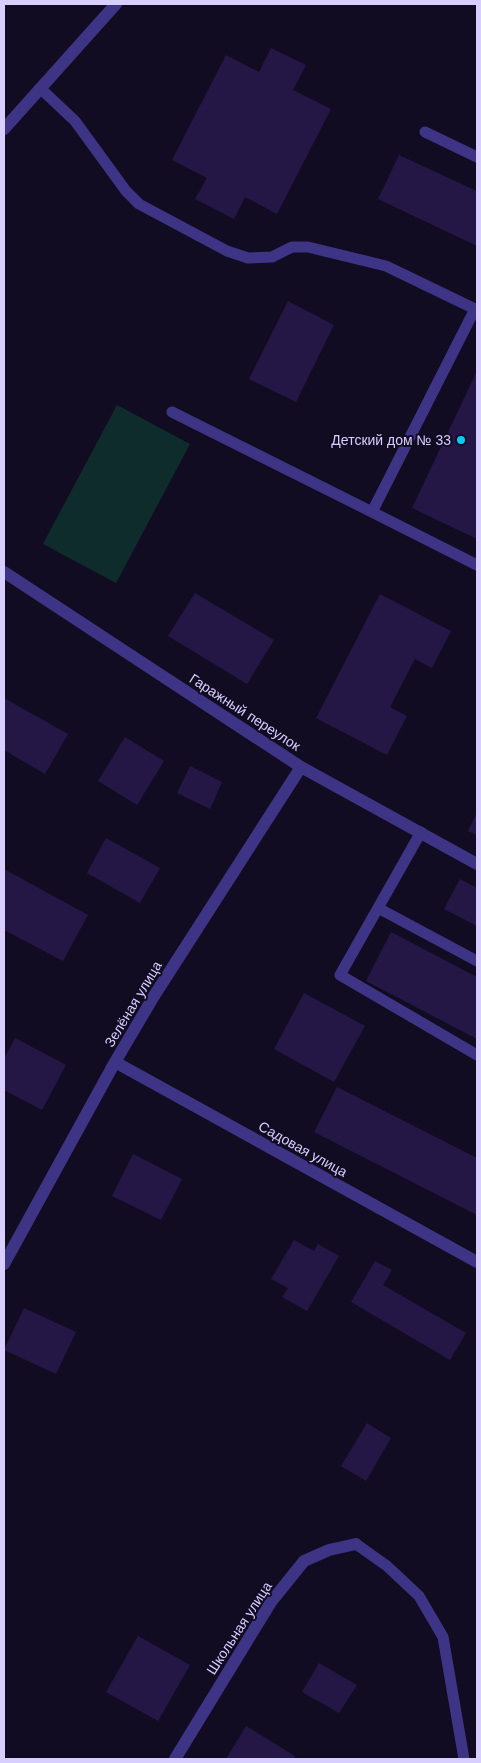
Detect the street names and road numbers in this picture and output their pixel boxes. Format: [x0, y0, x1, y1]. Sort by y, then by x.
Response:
street label: Гаражный переулок [187, 670, 304, 754]
street label: Зелёная улица [101, 958, 165, 1050]
street label: Садовая улица [256, 1118, 350, 1180]
street label: Школьная улица [203, 1578, 275, 1677]

